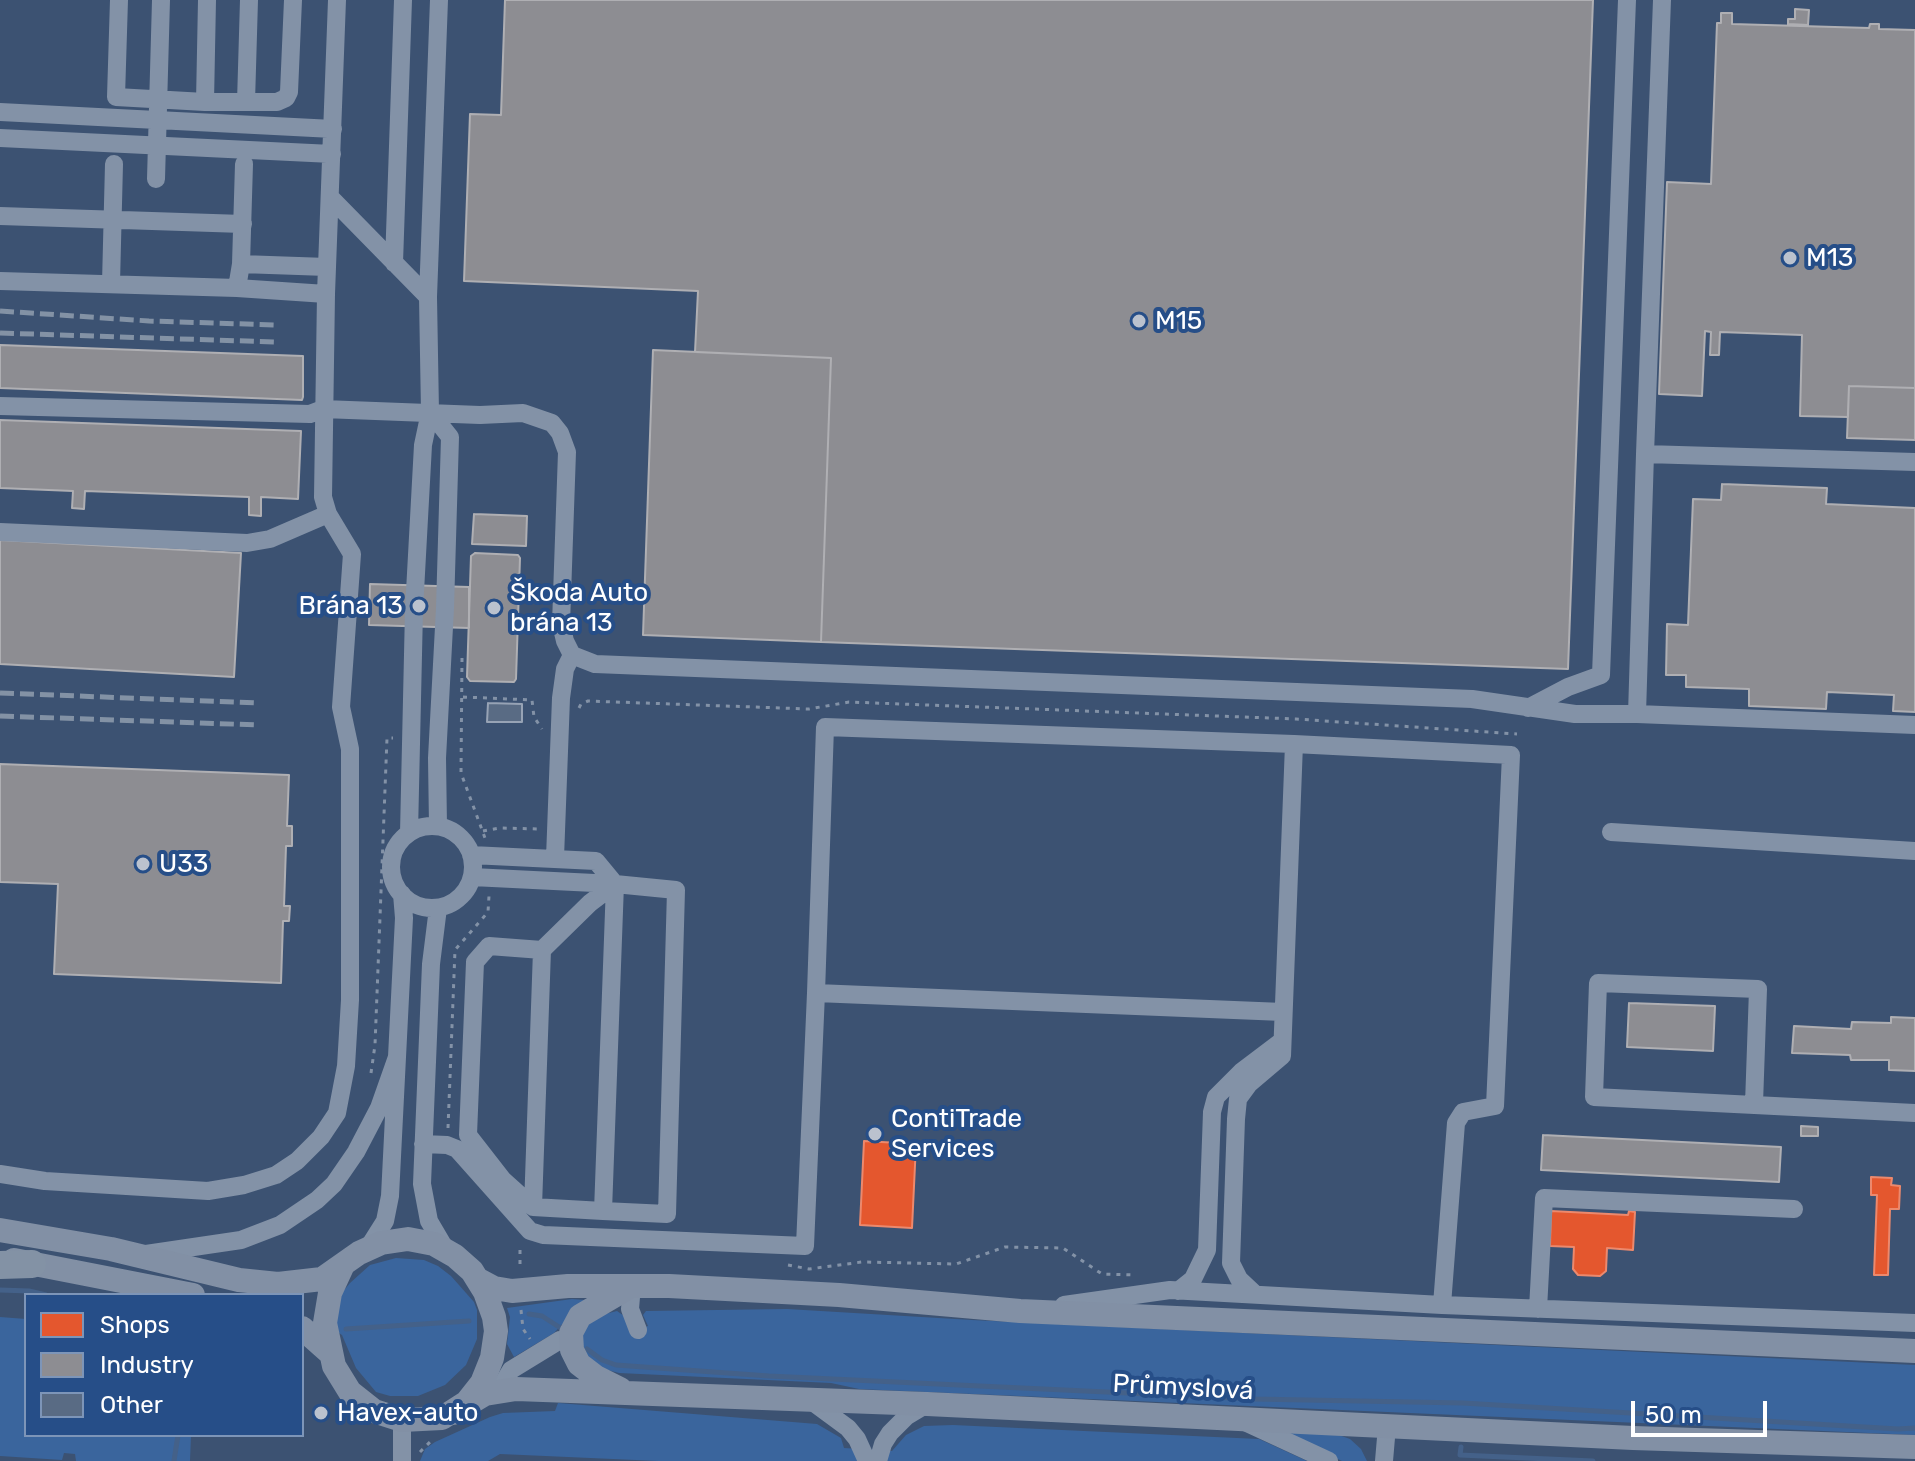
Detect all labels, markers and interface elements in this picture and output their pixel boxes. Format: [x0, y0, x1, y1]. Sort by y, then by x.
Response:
place label: M13 [1806, 242, 1853, 274]
marker: M13 [1781, 249, 1799, 267]
place label: M15 [1155, 305, 1202, 337]
marker: M15 [1130, 312, 1148, 330]
place label: Škoda Auto brána 13 [510, 577, 648, 638]
place label: Brána 13 [298, 590, 403, 622]
marker: Brána 13 [410, 597, 428, 615]
marker: Škoda Auto brána 13 [485, 599, 503, 617]
place label: U33 [159, 848, 208, 880]
marker: U33 [134, 855, 152, 873]
place label: ContiTrade Services [891, 1103, 1022, 1164]
marker: ContiTrade Services [866, 1125, 884, 1143]
legend [24, 1293, 304, 1437]
text: Shops [100, 1311, 170, 1339]
text: Industry [100, 1351, 194, 1379]
street label: Průmyslová [1112, 1369, 1254, 1407]
scale bar [1635, 1385, 1771, 1435]
text: Other [100, 1391, 163, 1419]
place label: Havex-auto [337, 1397, 478, 1429]
text: 50 m [1645, 1401, 1702, 1429]
marker: Havex-auto [312, 1404, 330, 1422]

